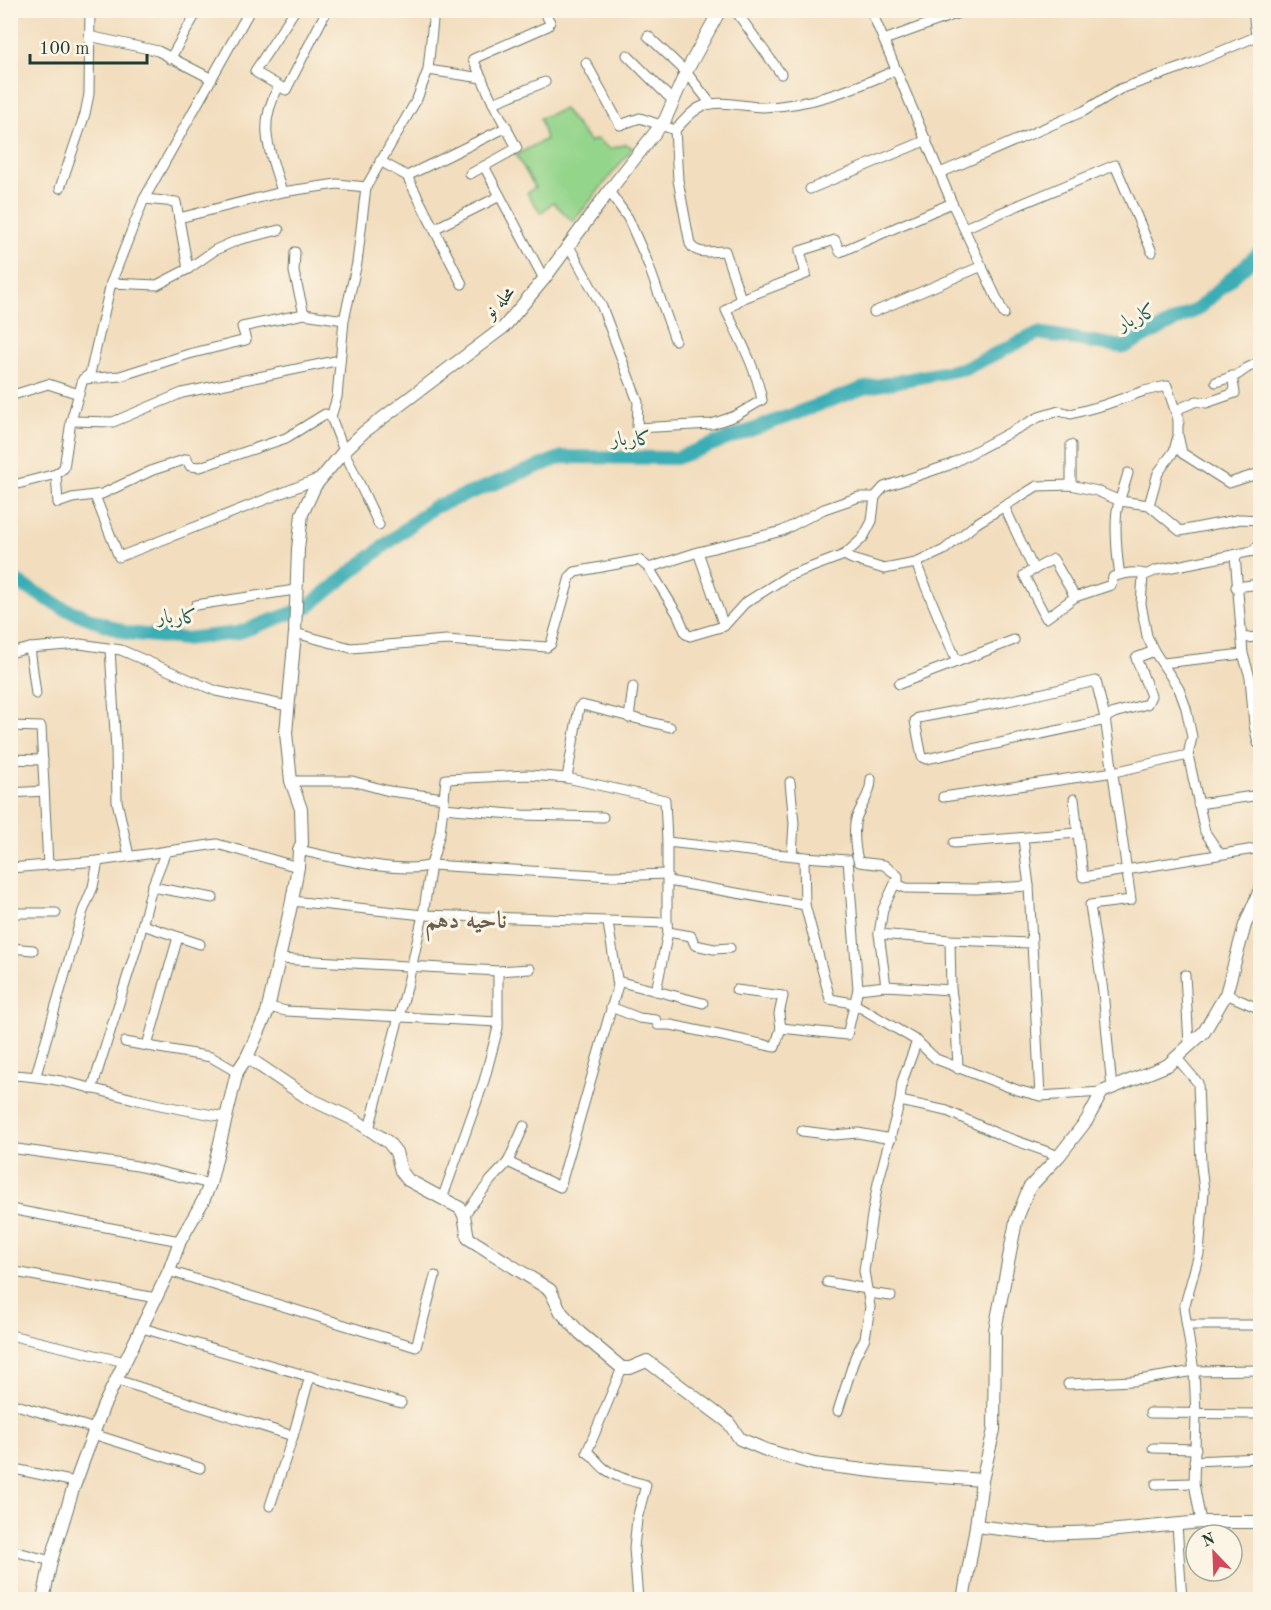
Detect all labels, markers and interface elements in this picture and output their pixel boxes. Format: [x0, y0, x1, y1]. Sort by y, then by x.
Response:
scale bar [30, 27, 147, 65]
text: 100 m [39, 40, 90, 58]
street label: محله نو [479, 283, 519, 324]
water label: کاربار [1113, 300, 1161, 336]
water label: کاربار [609, 429, 653, 450]
water label: کاربار [155, 607, 199, 628]
district label: ناحیه دهم [425, 909, 507, 942]
north arrow [1184, 1523, 1244, 1583]
text: N [1200, 1531, 1218, 1551]

